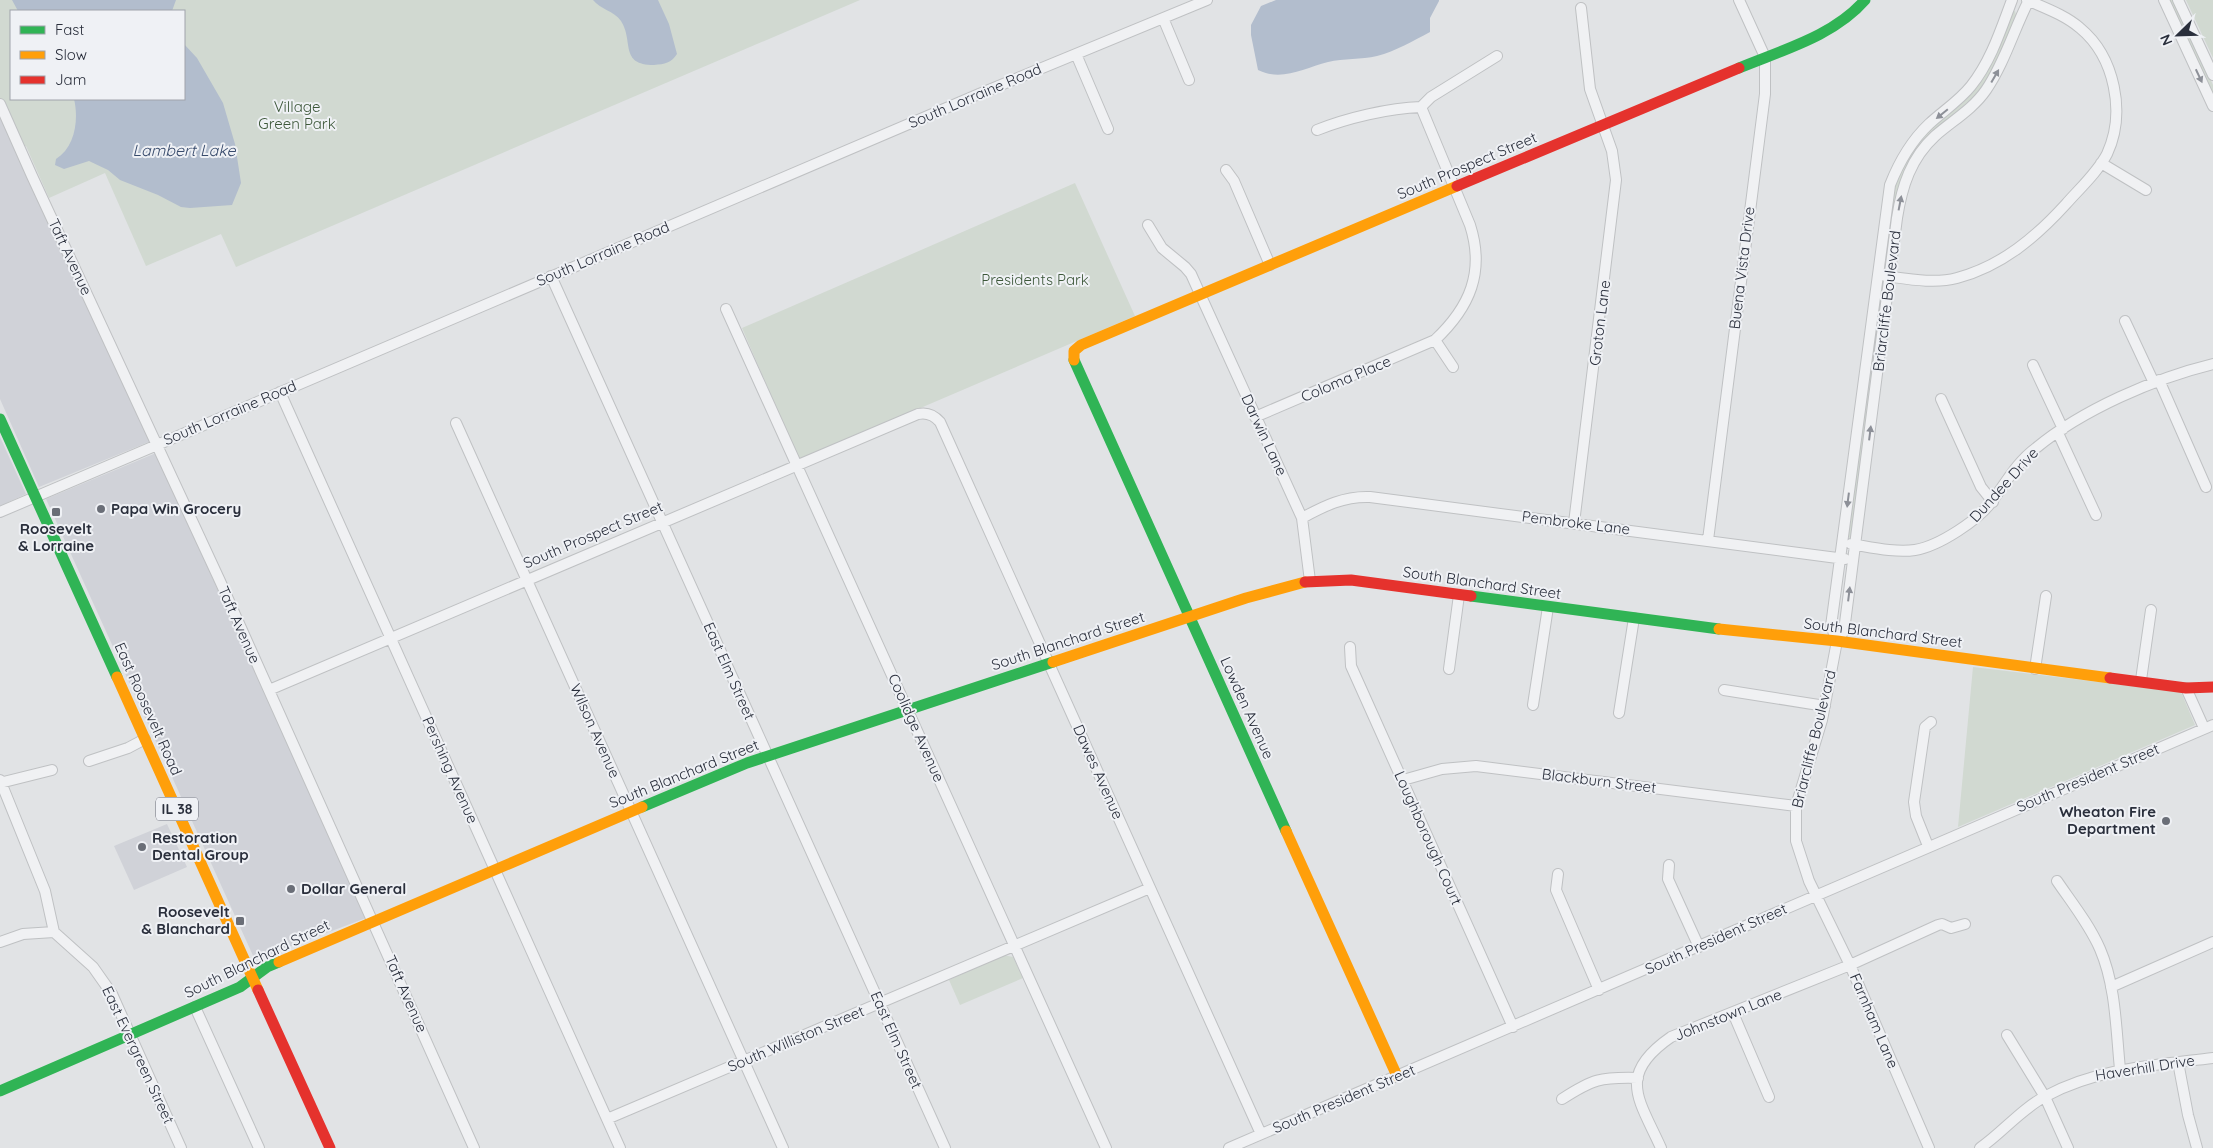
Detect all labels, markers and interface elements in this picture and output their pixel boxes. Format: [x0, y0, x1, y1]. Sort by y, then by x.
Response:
legend [10, 10, 185, 100]
north arrow [2153, 10, 2203, 60]
text: Fast [55, 20, 84, 39]
text: N [2156, 32, 2176, 48]
text: Slow [55, 45, 87, 64]
street label: South Lorraine Road [905, 59, 1044, 132]
one-way arrow [1990, 69, 1999, 82]
one-way arrow [2196, 69, 2204, 83]
text: Jam [55, 70, 86, 89]
park label: Village Green Park [258, 97, 336, 133]
one-way arrow [1935, 108, 1948, 119]
street label: South Prospect Street [1394, 128, 1539, 204]
water label: Lambert Lake [133, 140, 236, 160]
one-way arrow [1896, 195, 1904, 210]
street label: Buena Vista Drive [1725, 206, 1758, 330]
street label: Taft Avenue [44, 215, 97, 298]
street label: South Lorraine Road [533, 217, 672, 290]
street label: Briarcliffe Boulevard [1868, 229, 1905, 372]
park label: Presidents Park [981, 270, 1089, 289]
street label: Groton Lane [1585, 279, 1614, 367]
street label: Coloma Place [1298, 351, 1394, 406]
street label: South Lorraine Road [160, 376, 299, 449]
street label: Darwin Lane [1237, 391, 1292, 479]
one-way arrow [1866, 425, 1874, 441]
street label: Dundee Drive [1965, 443, 2042, 526]
one-way arrow [1844, 492, 1852, 508]
street label: South Prospect Street [520, 497, 665, 573]
place label: Papa Win Grocery [111, 499, 241, 518]
marker: Papa Win Grocery [95, 503, 107, 515]
marker: Roosevelt & Lorraine [50, 506, 62, 518]
street label: Pembroke Lane [1521, 506, 1631, 539]
place label: Roosevelt & Lorraine [18, 519, 94, 555]
street label: South Blanchard Street [1402, 562, 1562, 603]
street label: Taft Avenue [214, 583, 265, 666]
one-way arrow [1845, 586, 1853, 602]
street label: South Blanchard Street [989, 607, 1147, 674]
street label: South Blanchard Street [1803, 613, 1963, 652]
street label: East Elm Street [700, 619, 759, 722]
street label: East Roosevelt Road [111, 639, 186, 778]
street label: Lowden Avenue [1216, 654, 1278, 762]
street label: Briarcliffe Boulevard [1787, 668, 1840, 810]
street label: Coolidge Avenue [884, 671, 949, 785]
street label: Wilson Avenue [566, 681, 625, 781]
street label: Pershing Avenue [418, 713, 483, 826]
street label: Dawes Avenue [1069, 721, 1128, 822]
street label: South Blanchard Street [606, 735, 761, 812]
street label: South President Street [2014, 739, 2162, 816]
street label: Blackburn Street [1541, 764, 1657, 797]
street label: Loughborough Court [1390, 768, 1467, 908]
road number: IL 38 [156, 798, 198, 821]
place label: Wheaton Fire Department [2059, 802, 2156, 838]
marker: Wheaton Fire Department [2160, 815, 2172, 827]
place label: Restoration Dental Group [152, 828, 249, 864]
marker: Restoration Dental Group [136, 841, 148, 853]
place label: Dollar General [301, 879, 406, 898]
marker: Dollar General [285, 883, 297, 895]
street label: South President Street [1642, 899, 1790, 978]
place label: Roosevelt & Blanchard [141, 902, 230, 938]
street label: South Blanchard Street [181, 915, 333, 1002]
marker: Roosevelt & Blanchard [234, 915, 246, 927]
street label: Taft Avenue [381, 952, 432, 1035]
street label: Farnham Lane [1846, 970, 1903, 1071]
street label: East Evergreen Street [98, 983, 179, 1127]
street label: Johnstown Lane [1671, 984, 1784, 1045]
street label: East Elm Street [867, 988, 926, 1091]
street label: South Williston Street [725, 1001, 867, 1076]
street label: Haverhill Drive [2094, 1050, 2196, 1085]
street label: South President Street [1270, 1060, 1418, 1137]

